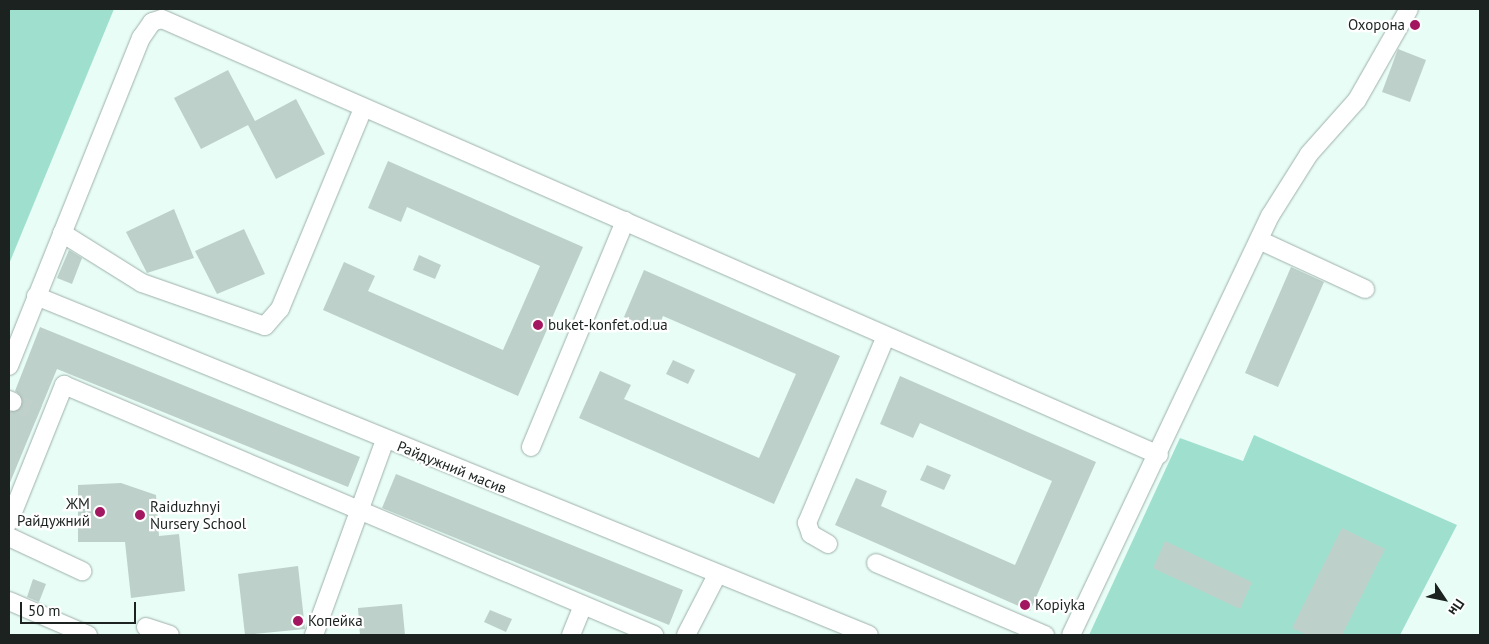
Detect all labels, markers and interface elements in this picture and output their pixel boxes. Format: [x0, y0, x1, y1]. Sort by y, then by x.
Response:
place label: Охорона [1348, 16, 1405, 34]
marker: Охорона [1409, 19, 1421, 31]
place label: buket-konfet.od.ua [548, 316, 668, 334]
marker: buket-konfet.od.ua [532, 319, 544, 331]
street label: Райдужний масив [395, 437, 509, 497]
place label: ЖМ Райдужний [17, 494, 90, 529]
place label: Raiduzhnyi Nursery School [150, 497, 247, 532]
marker: ЖМ Райдужний [94, 506, 106, 518]
marker: Raiduzhnyi Nursery School [134, 509, 146, 521]
north arrow [1419, 574, 1469, 624]
scale bar [22, 592, 139, 624]
place label: Kopiyka [1035, 596, 1085, 614]
text: Пн [1444, 596, 1469, 619]
marker: Kopiyka [1019, 599, 1031, 611]
text: 50 m [28, 601, 61, 620]
place label: Копейка [308, 612, 363, 630]
marker: Копейка [292, 615, 304, 627]

